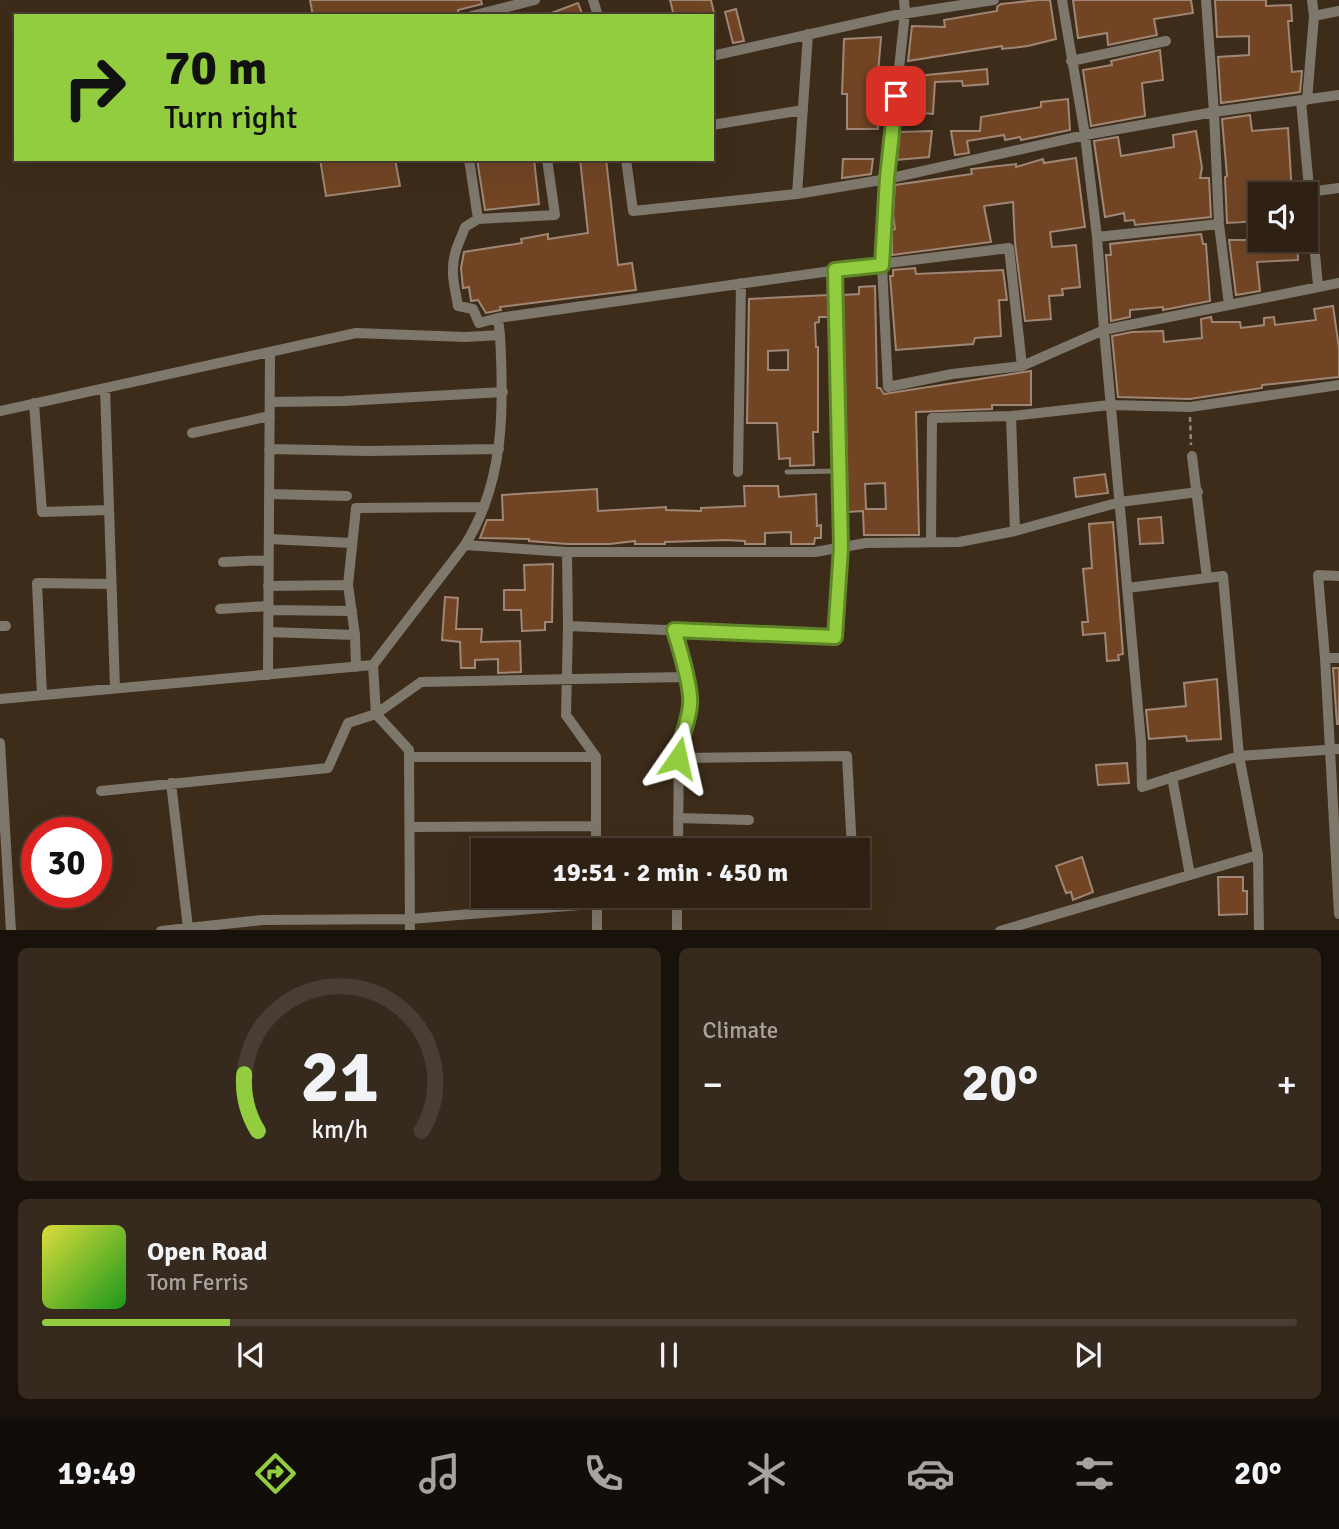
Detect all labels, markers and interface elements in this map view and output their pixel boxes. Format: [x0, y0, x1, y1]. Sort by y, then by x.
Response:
text: 70 m [164, 38, 267, 98]
icon: right [49, 42, 140, 133]
pin [866, 66, 926, 126]
icon: arrive [877, 77, 915, 115]
text: Turn right [164, 98, 297, 137]
map controls [1248, 182, 1318, 252]
button: sound [1248, 182, 1318, 252]
position arrow [641, 721, 715, 795]
speed limit sign: 30 [21, 817, 112, 908]
text: 19:51 · 2 min · 450 m [553, 857, 788, 889]
text: Climate [703, 1016, 778, 1045]
text: 21 [300, 1033, 379, 1122]
text: 20° [961, 1051, 1038, 1115]
text: − [703, 1061, 723, 1108]
text: + [1276, 1061, 1297, 1108]
text: km/h [311, 1113, 368, 1144]
text: Open Road [147, 1236, 268, 1268]
text: Tom Ferris [147, 1268, 248, 1297]
icon: previous [232, 1336, 270, 1374]
icon: pause [650, 1336, 688, 1374]
icon: next [1069, 1336, 1107, 1374]
icon: directions [251, 1449, 300, 1498]
icon: music [415, 1449, 464, 1498]
icon: phone [579, 1449, 628, 1498]
icon: climate [742, 1449, 791, 1498]
icon: car [906, 1449, 955, 1498]
icon: filters [1070, 1449, 1119, 1498]
text: 19:49 [57, 1454, 136, 1493]
text: 20° [1234, 1454, 1281, 1493]

